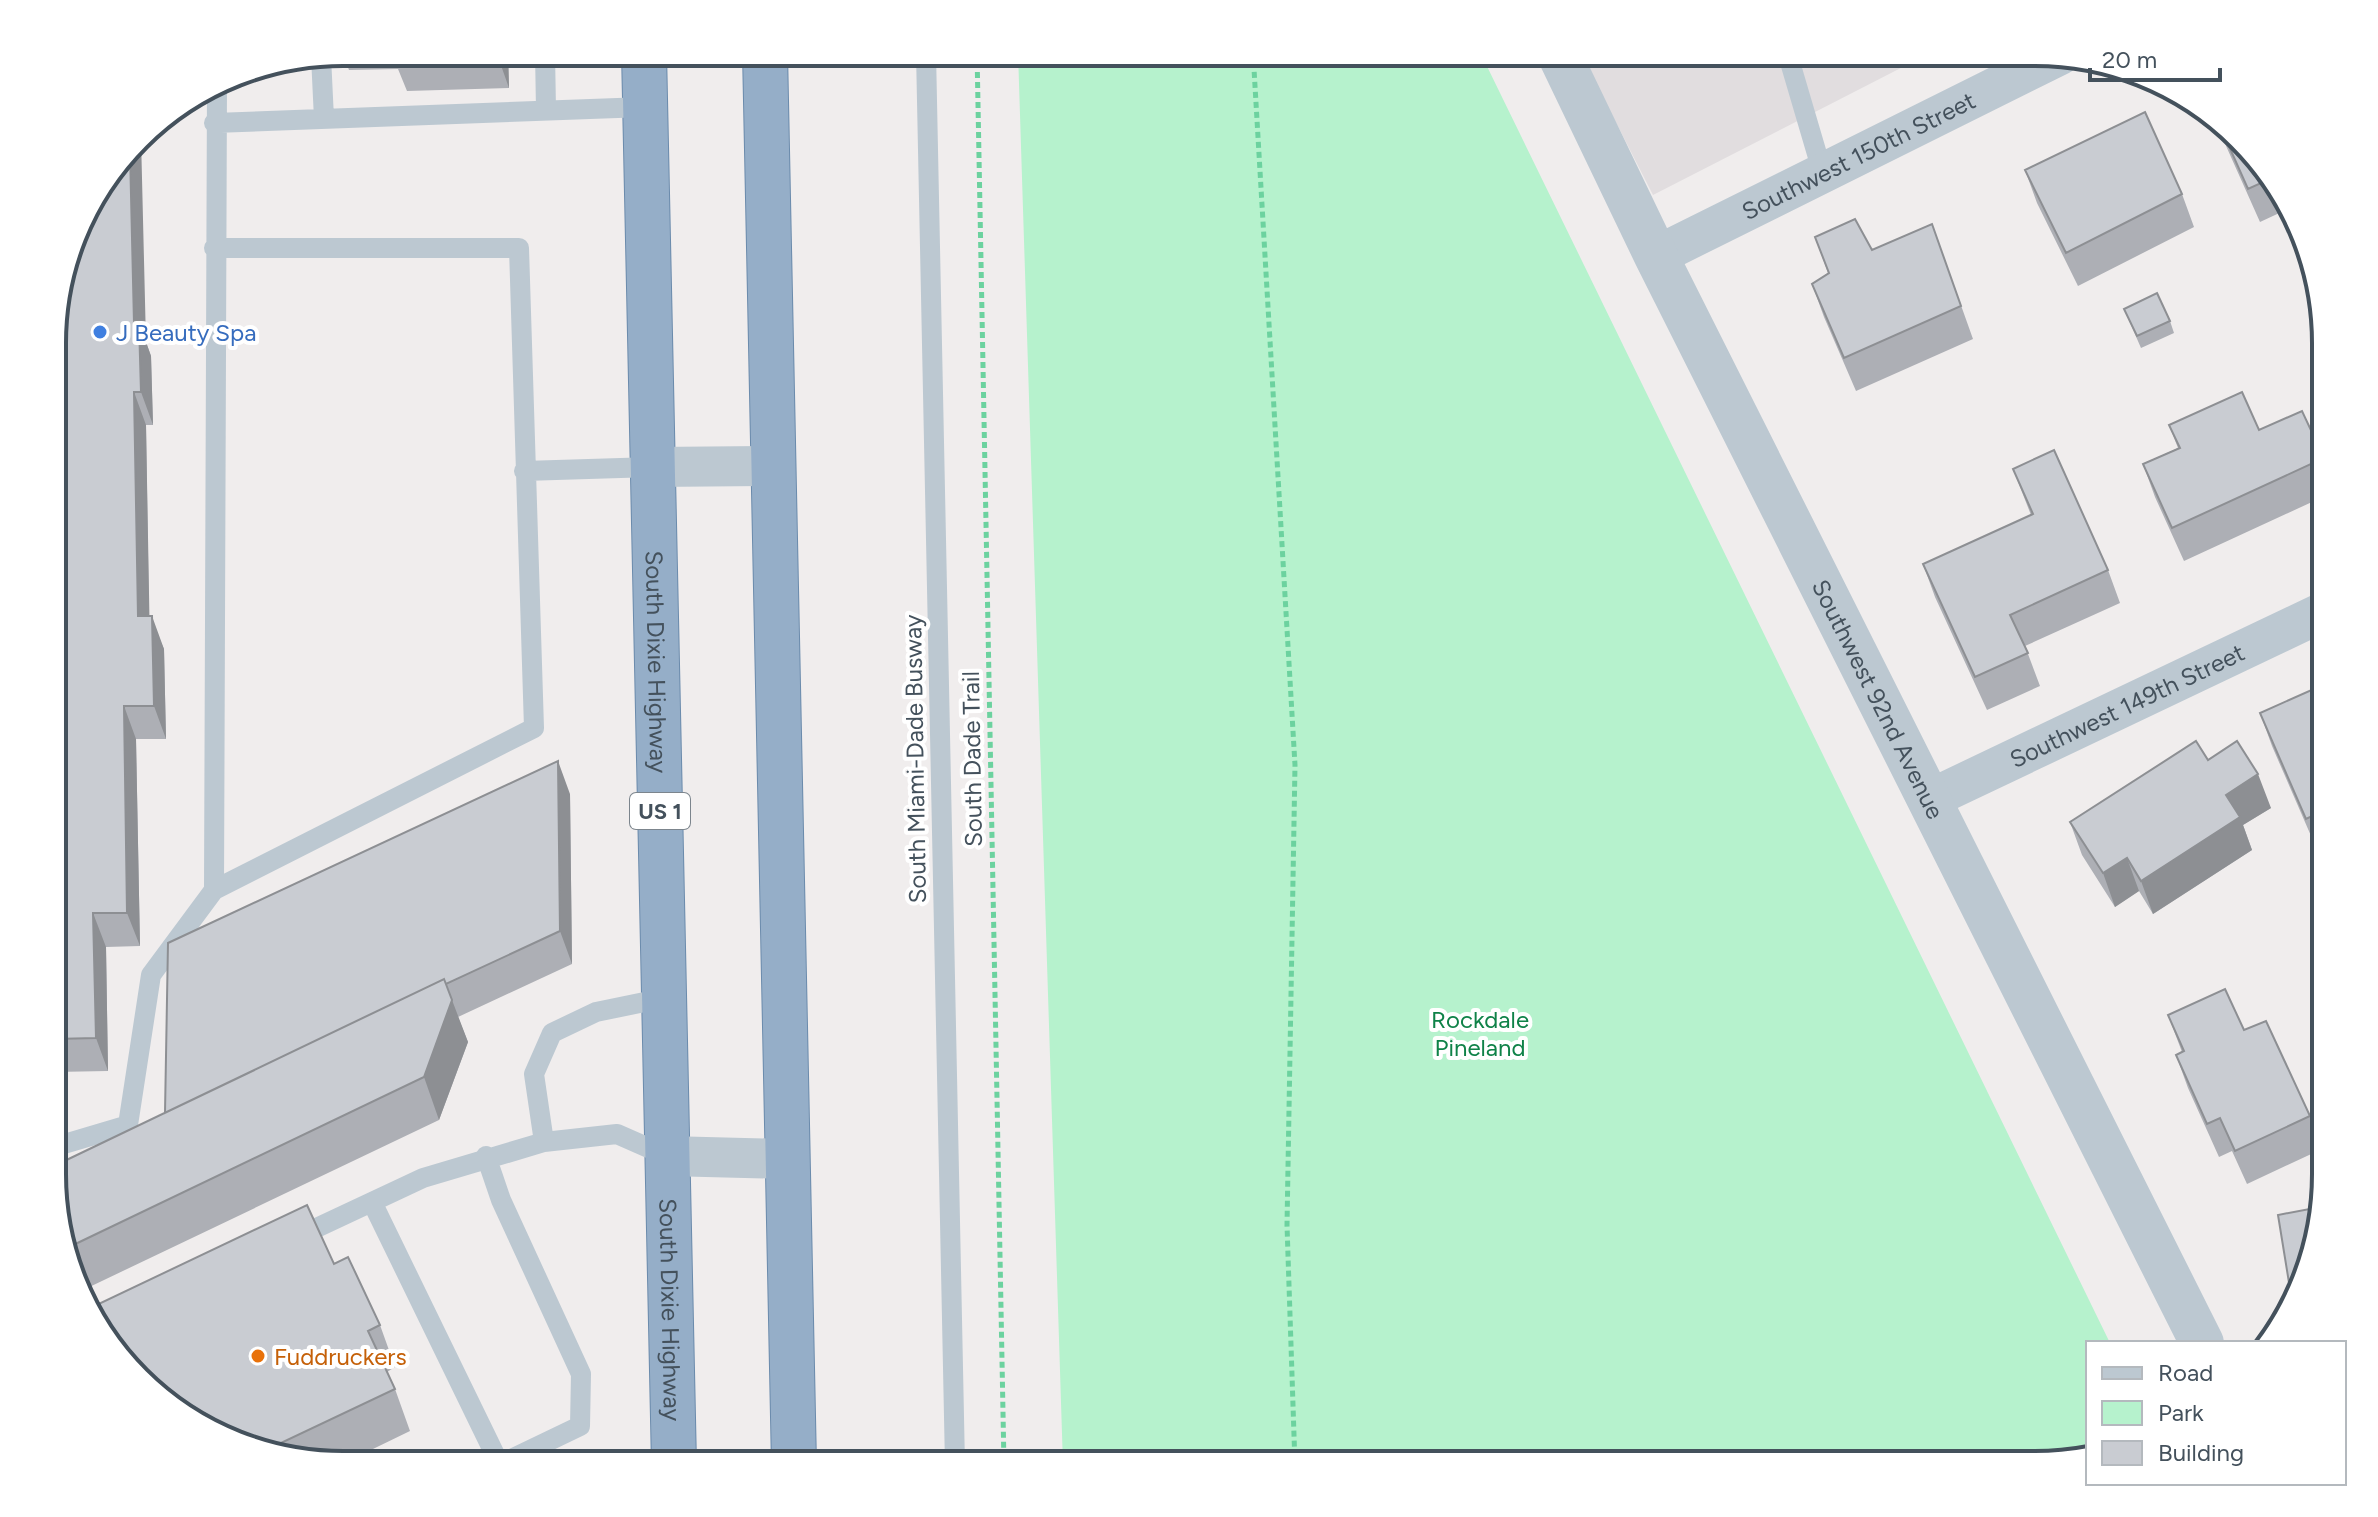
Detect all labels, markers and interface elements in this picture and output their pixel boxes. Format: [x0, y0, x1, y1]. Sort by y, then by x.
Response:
scale bar [2090, 32, 2220, 82]
text: 20 m [2102, 45, 2157, 74]
street label: Southwest 150th Street [1737, 85, 1980, 226]
place label: J Beauty Spa [116, 318, 256, 347]
marker: J Beauty Spa [91, 323, 109, 341]
street label: South Dixie Highway [640, 550, 674, 774]
street label: Southwest 92nd Avenue [1806, 575, 1951, 823]
street label: South Miami-Dade Busway [898, 614, 932, 904]
street label: Southwest 149th Street [2005, 637, 2249, 773]
street label: South Dade Trail [956, 671, 988, 847]
road number: US 1 [630, 793, 690, 829]
park label: Rockdale Pineland [1431, 1005, 1529, 1062]
street label: South Dixie Highway [654, 1198, 688, 1422]
legend [2086, 1341, 2346, 1485]
place label: Fuddruckers [274, 1342, 407, 1371]
marker: Fuddruckers [249, 1347, 267, 1365]
text: Road [2158, 1358, 2213, 1387]
text: Park [2158, 1398, 2204, 1427]
text: Building [2158, 1438, 2244, 1467]

